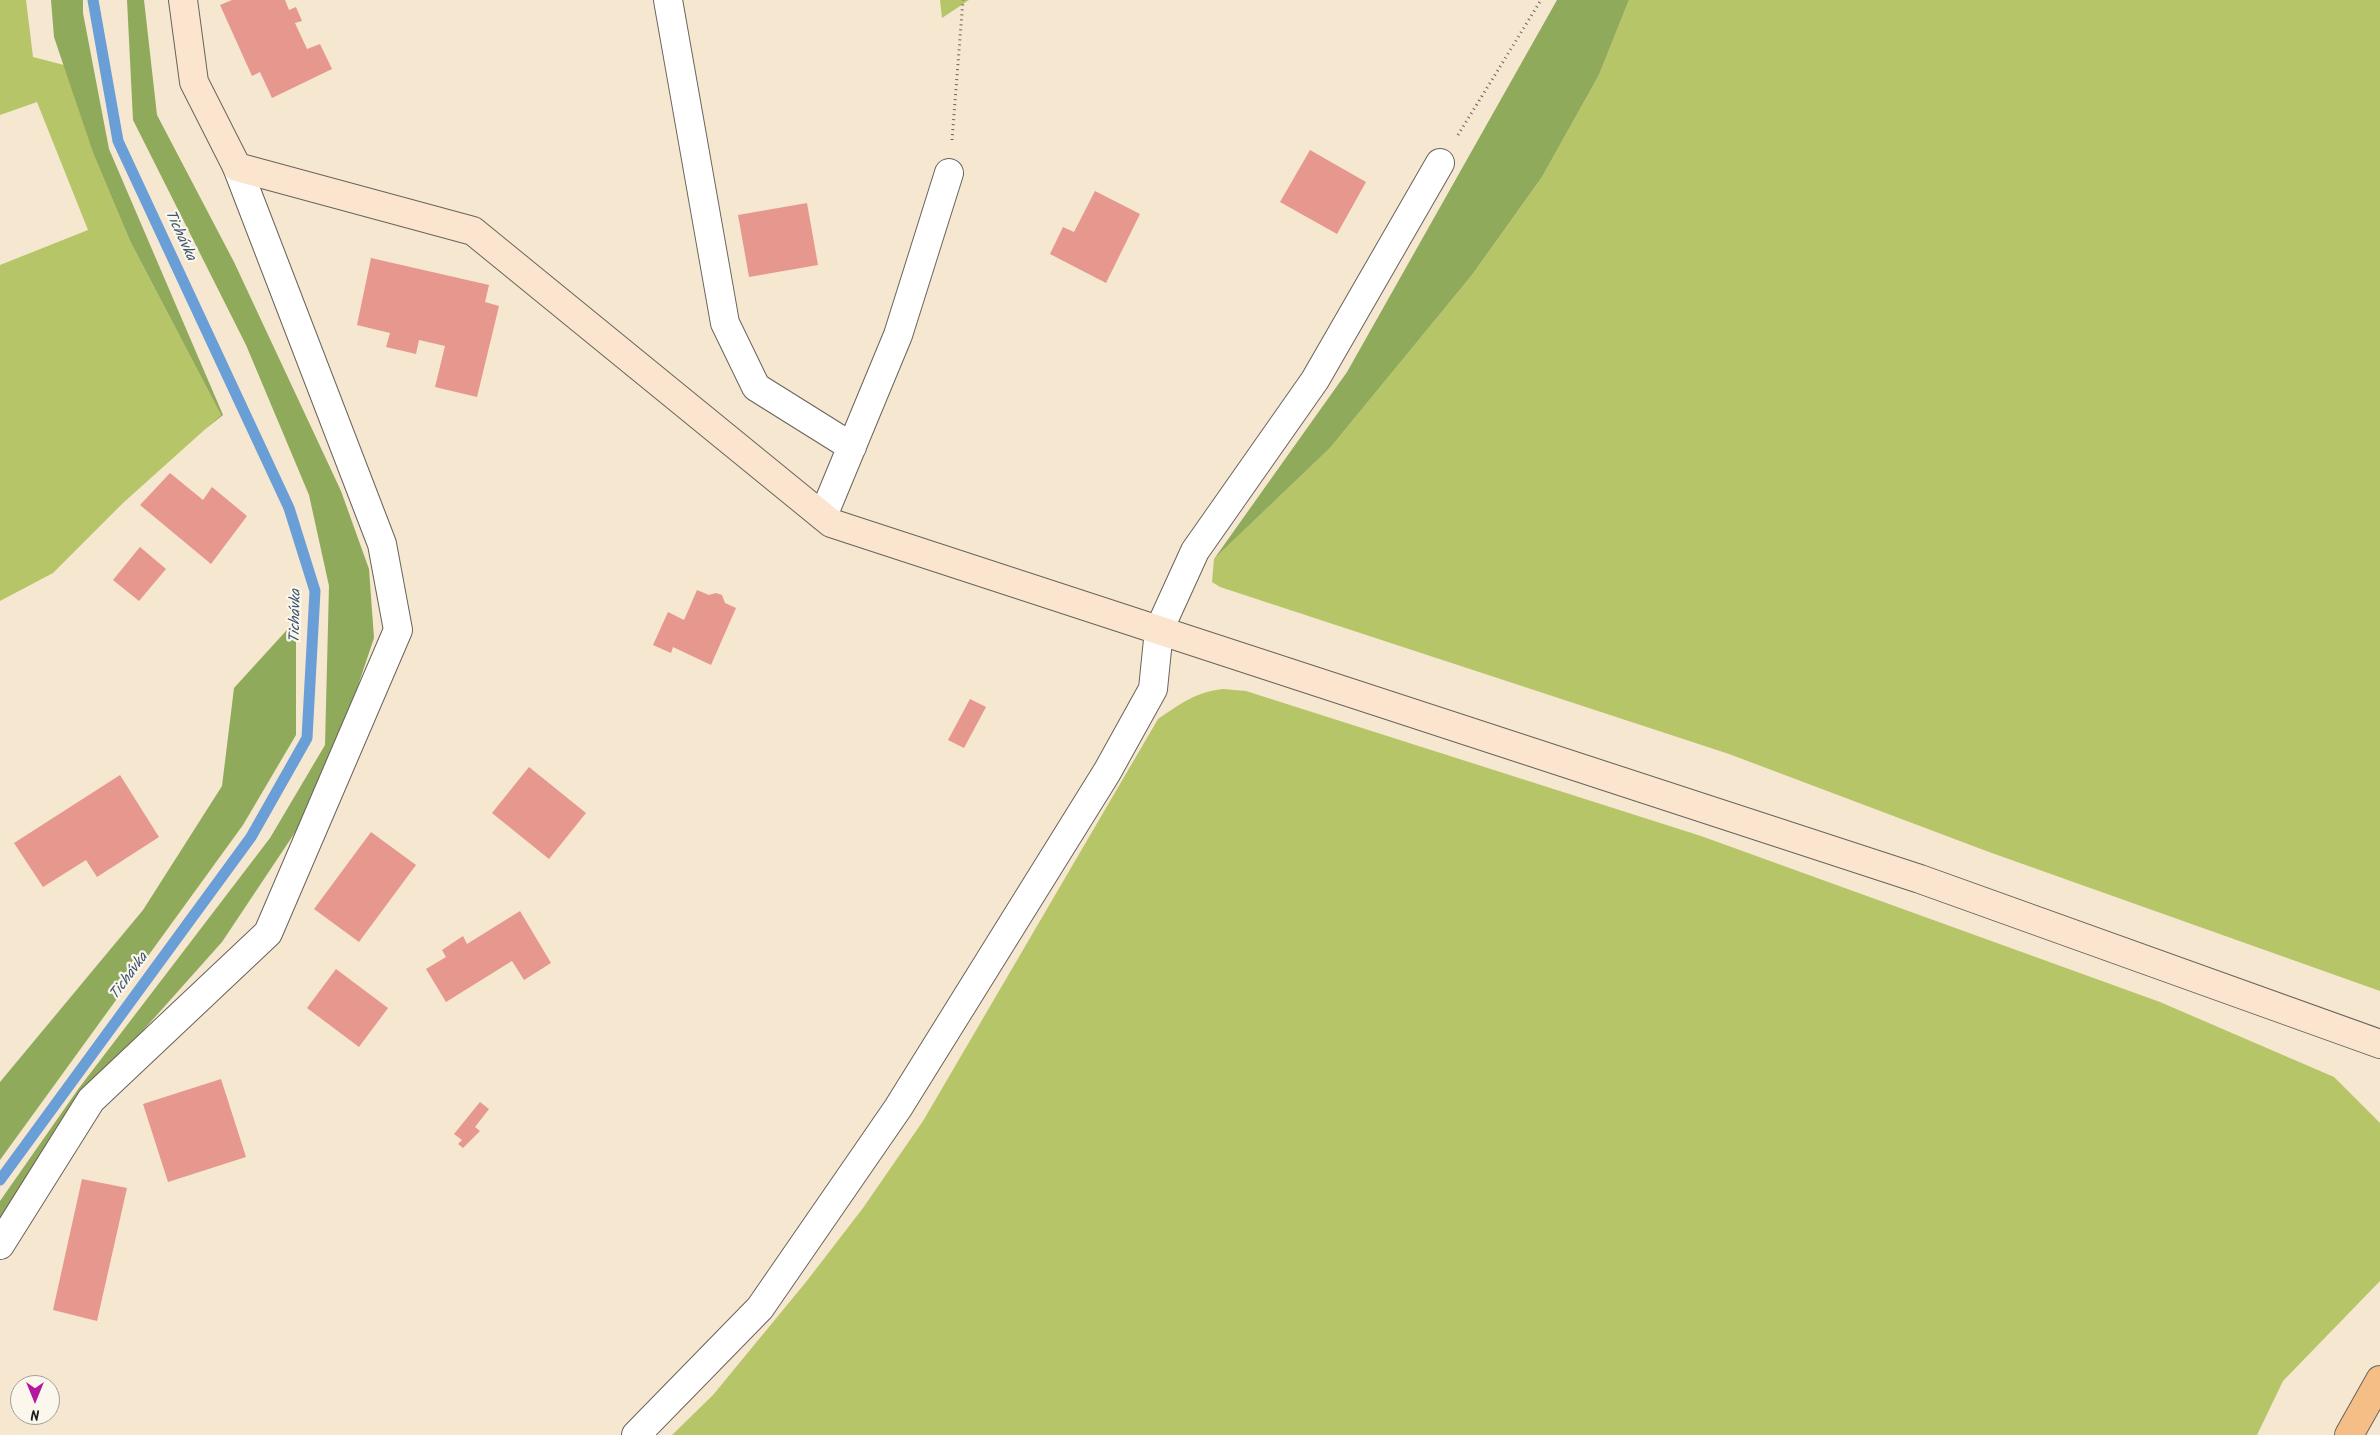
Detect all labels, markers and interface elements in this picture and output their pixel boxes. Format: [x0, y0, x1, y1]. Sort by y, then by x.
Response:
water label: Tichávka [159, 208, 199, 264]
water label: Tichávka [288, 589, 306, 643]
water label: Tichávka [107, 950, 153, 1004]
north arrow [10, 1375, 60, 1425]
text: N [31, 1403, 39, 1425]

